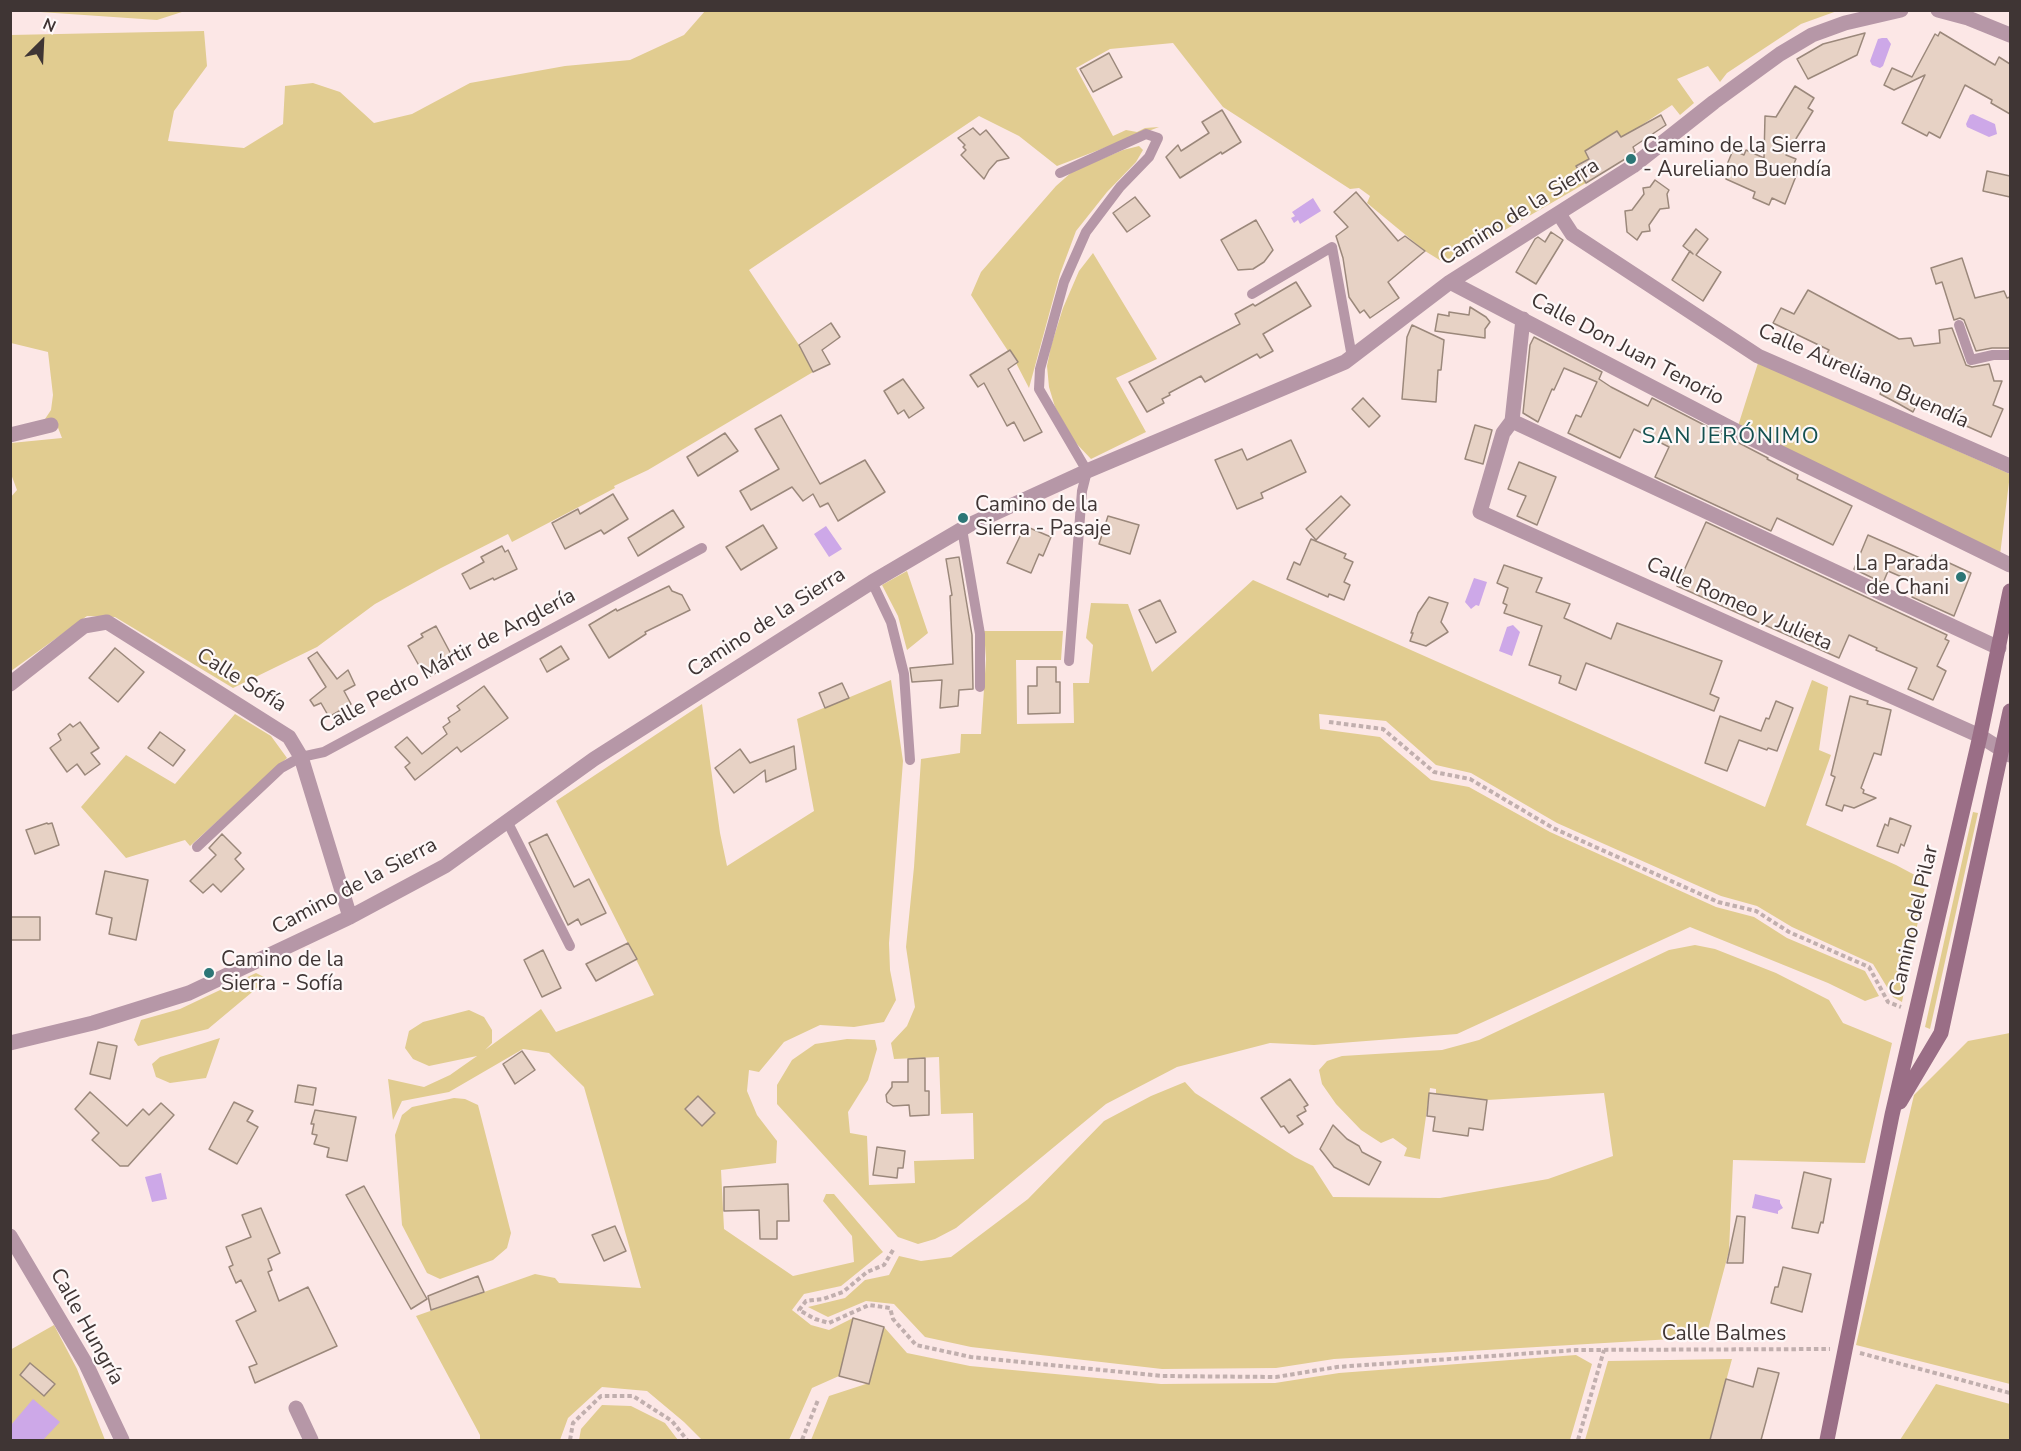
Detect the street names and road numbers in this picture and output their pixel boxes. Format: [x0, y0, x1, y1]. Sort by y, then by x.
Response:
street label: Camino de la Sierra [1436, 154, 1604, 272]
street label: Calle Don Juan Tenorio [1526, 288, 1728, 412]
street label: Calle Aureliano Buendía [1754, 319, 1972, 435]
street label: Calle Romeo y Julieta [1642, 553, 1836, 657]
street label: Camino de la Sierra [683, 563, 851, 683]
street label: Calle Pedro Mártir de Anglería [316, 584, 580, 740]
street label: Calle Sofía [191, 643, 291, 719]
street label: Camino de la Sierra [268, 833, 442, 941]
street label: Camino del Pilar [1885, 843, 1945, 999]
street label: Calle Hungría [44, 1264, 128, 1390]
street label: Calle Balmes [1662, 1322, 1786, 1348]

